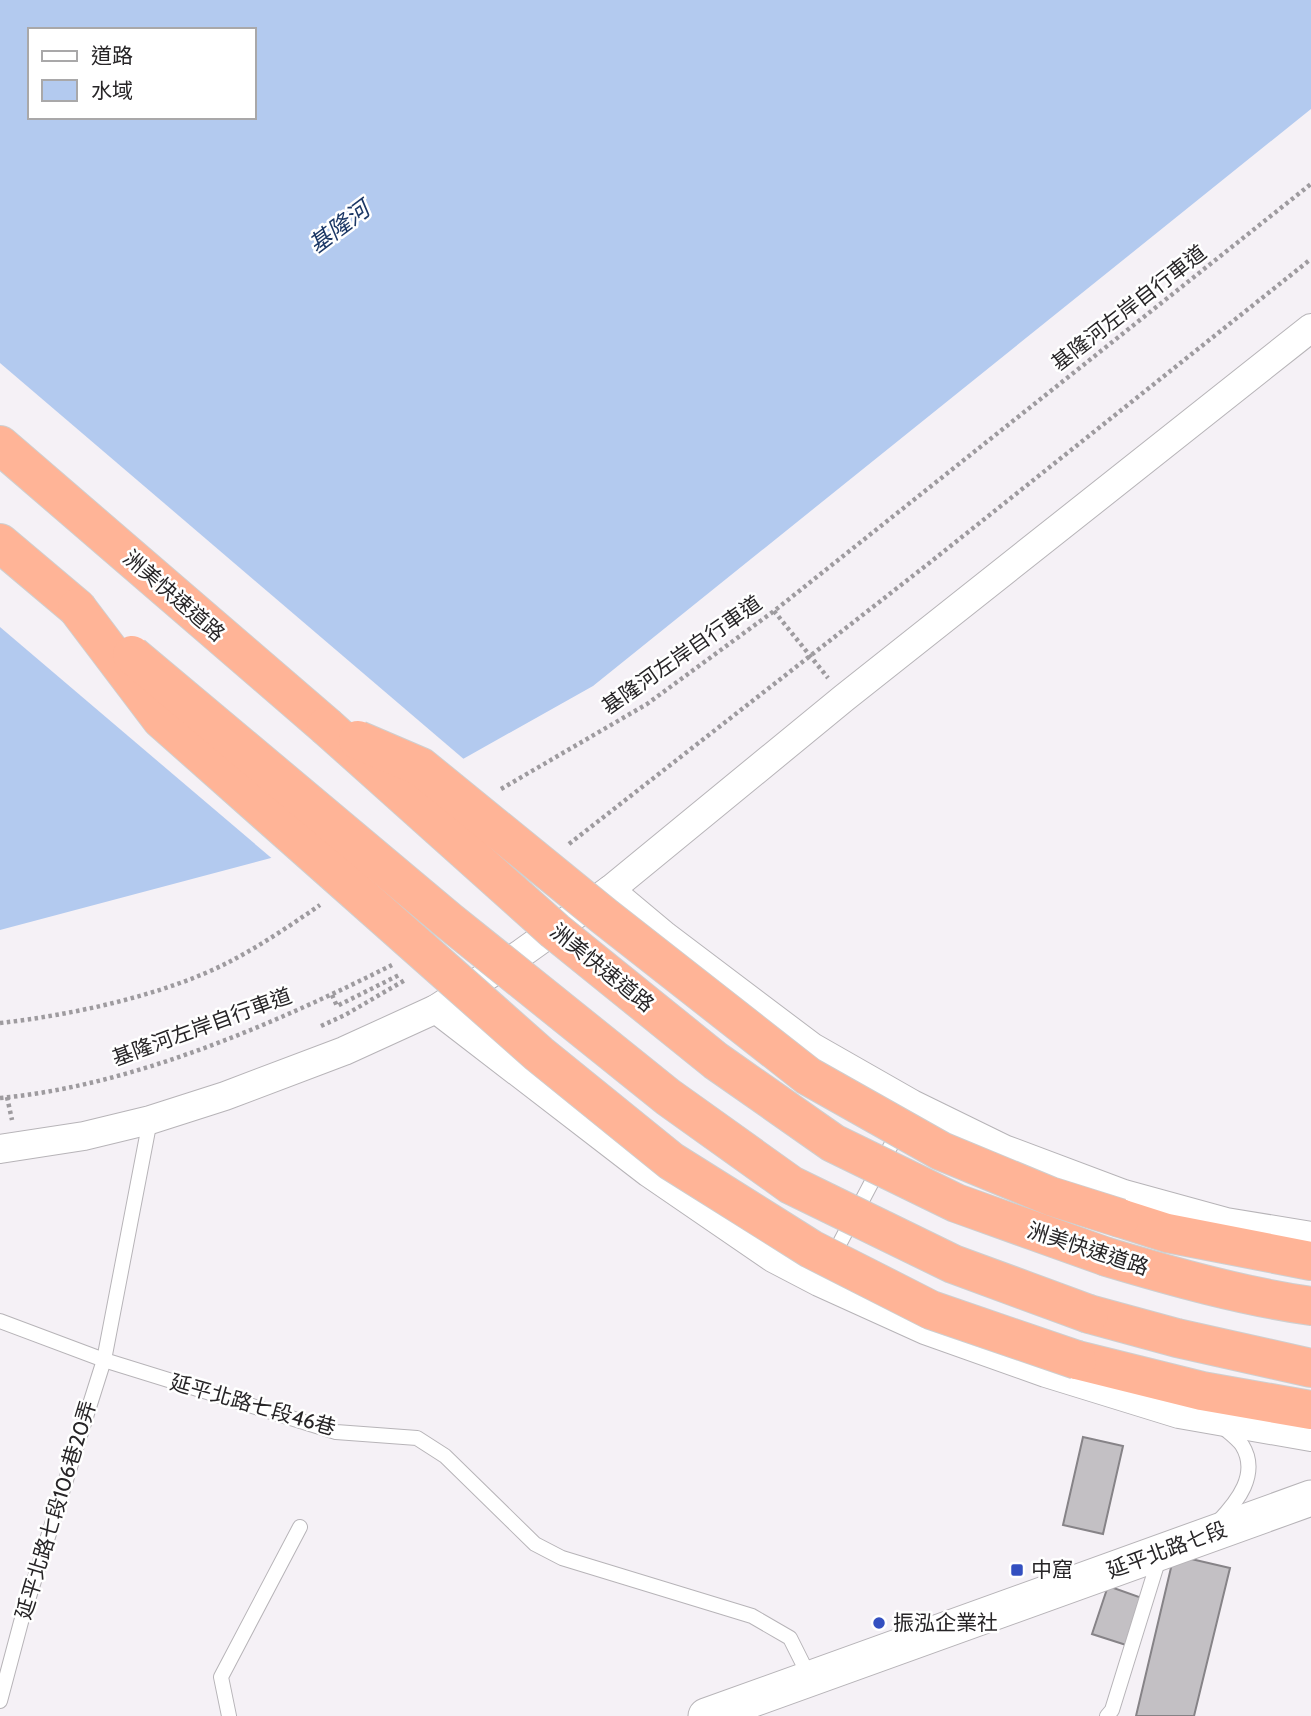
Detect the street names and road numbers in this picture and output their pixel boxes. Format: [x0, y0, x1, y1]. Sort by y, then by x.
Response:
street label: 基隆河左岸自行車道 [1047, 240, 1211, 376]
street label: 洲美快速道路 [119, 545, 230, 646]
street label: 基隆河左岸自行車道 [597, 590, 766, 719]
street label: 洲美快速道路 [545, 918, 659, 1017]
street label: 基隆河左岸自行車道 [109, 982, 295, 1071]
street label: 洲美快速道路 [1024, 1217, 1152, 1280]
street label: 延平北路七段46巷 [167, 1369, 339, 1440]
street label: 延平北路七段106巷20弄 [10, 1398, 101, 1622]
street label: 延平北路七段 [1103, 1516, 1230, 1583]

